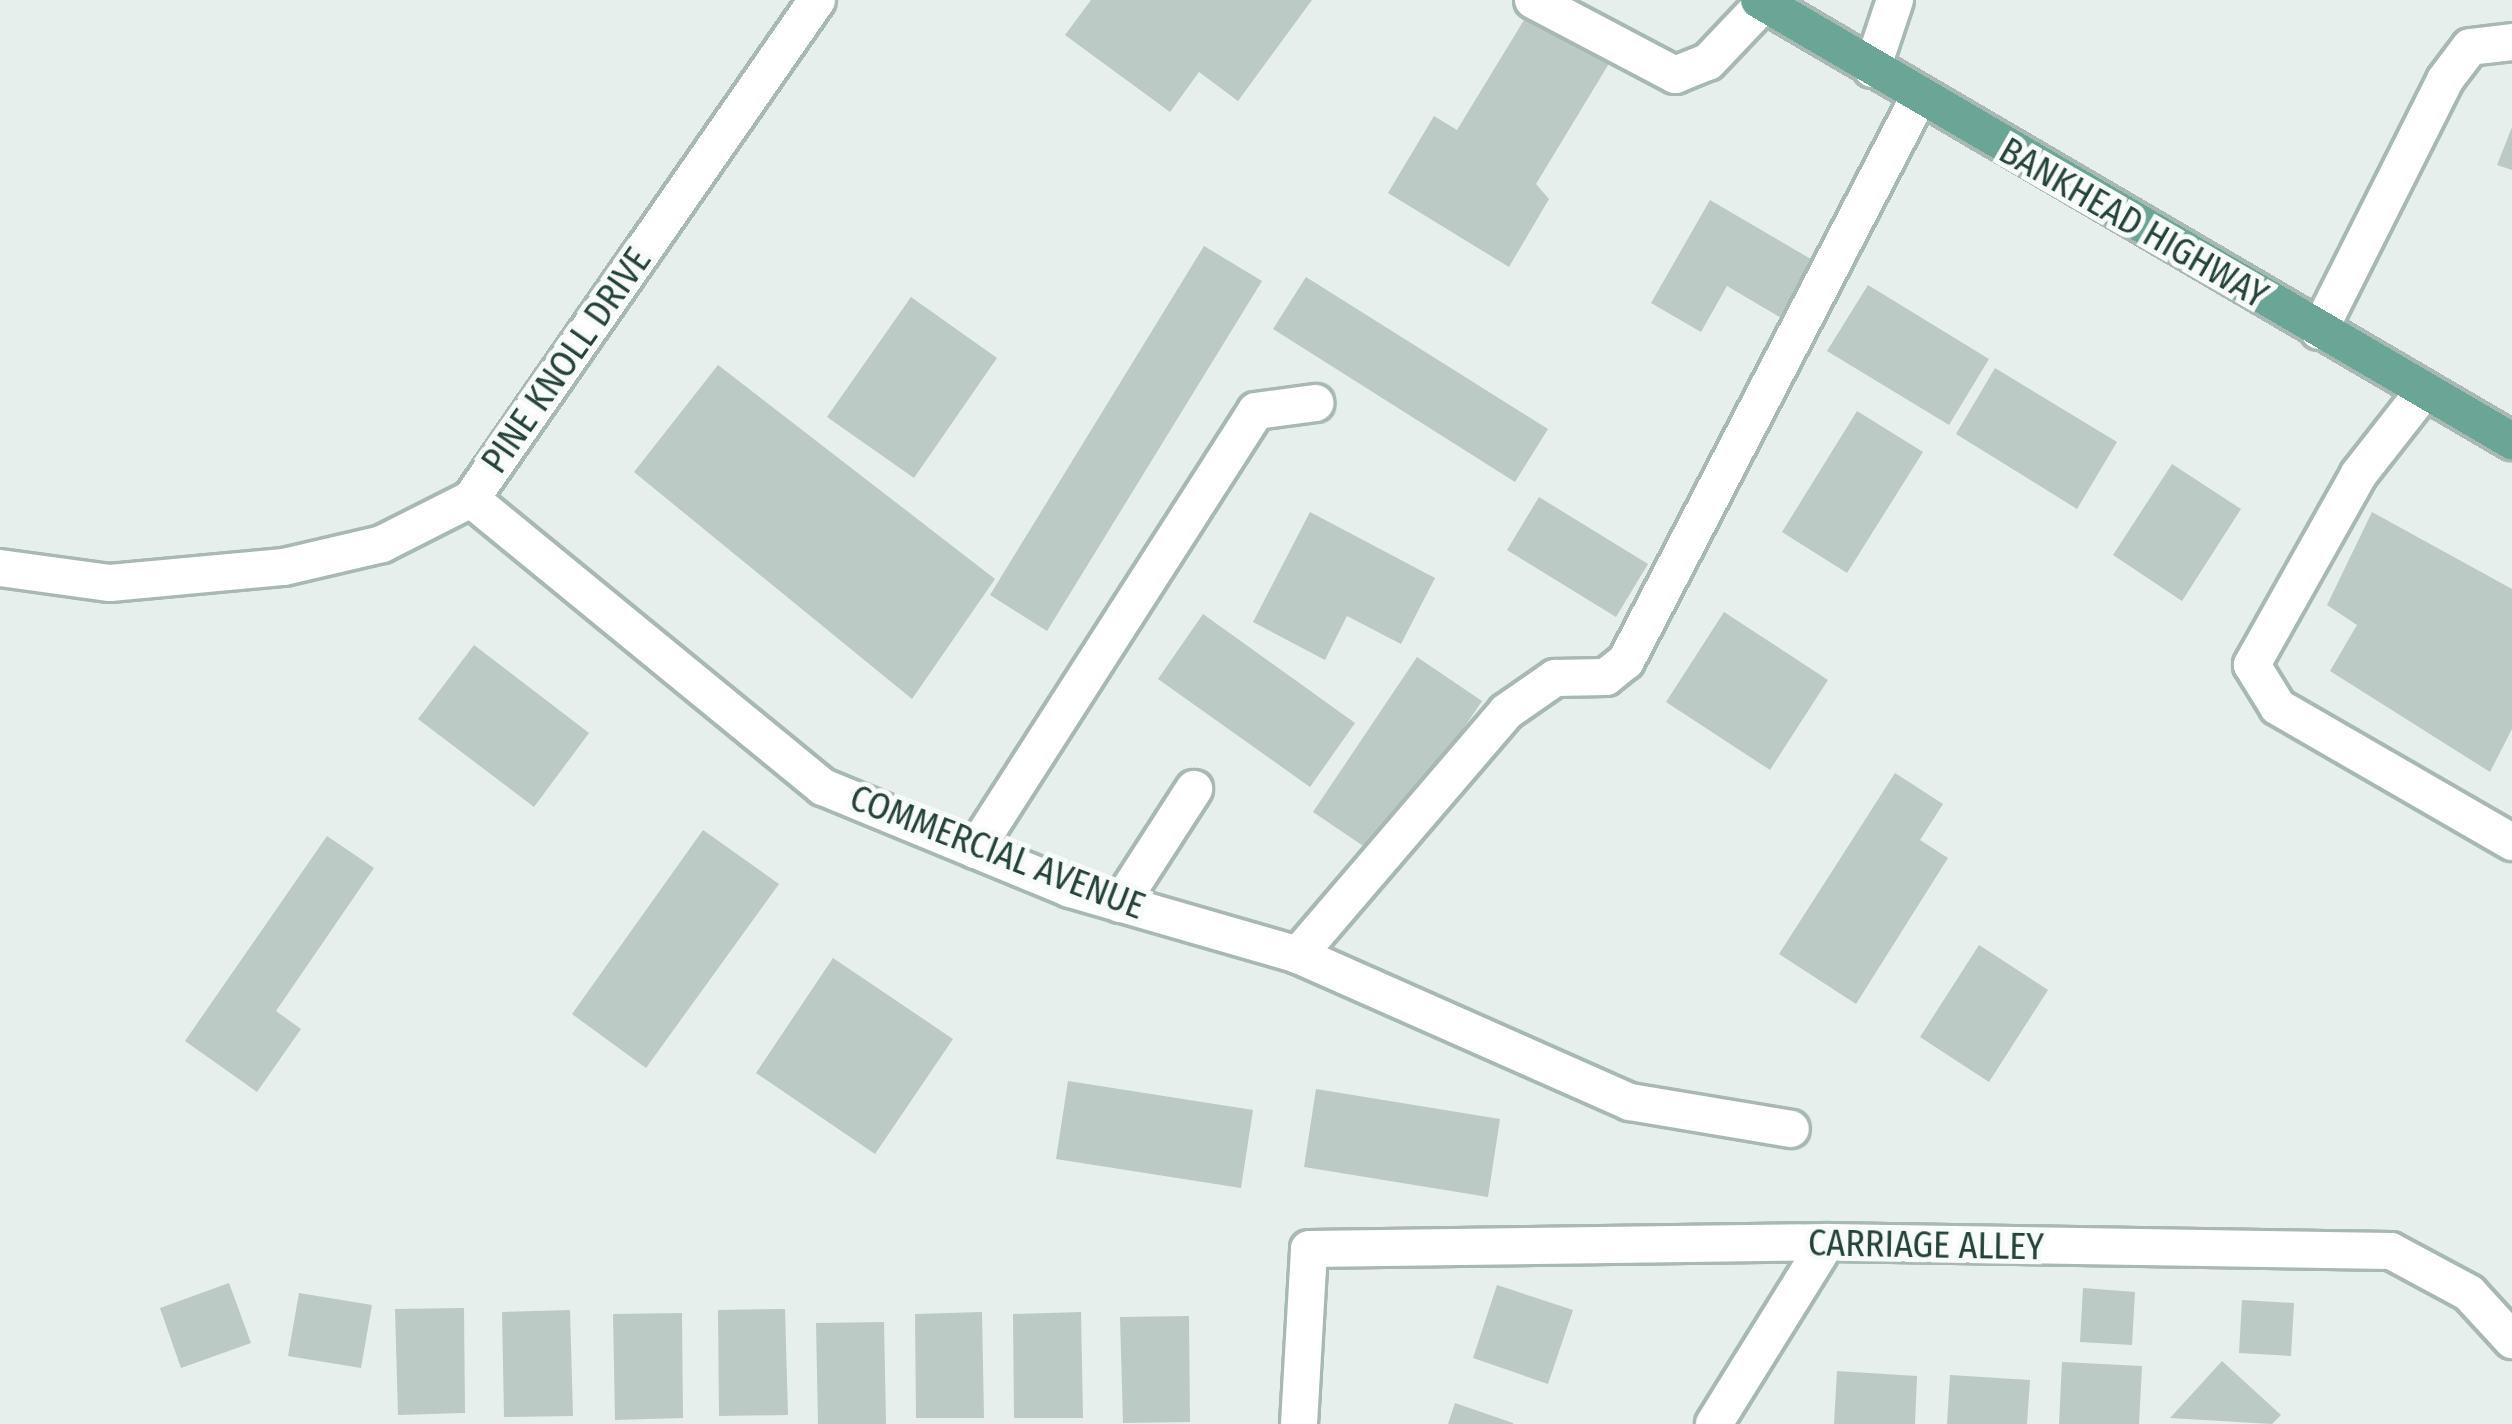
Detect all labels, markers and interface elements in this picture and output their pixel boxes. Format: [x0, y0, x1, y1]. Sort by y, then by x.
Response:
street label: BANKHEAD HIGHWAY [1991, 130, 2275, 318]
street label: PINE KNOLL DRIVE [473, 240, 661, 482]
street label: COMMERCIAL AVENUE [844, 777, 1150, 929]
street label: CARRIAGE ALLEY [1808, 1222, 2044, 1270]

